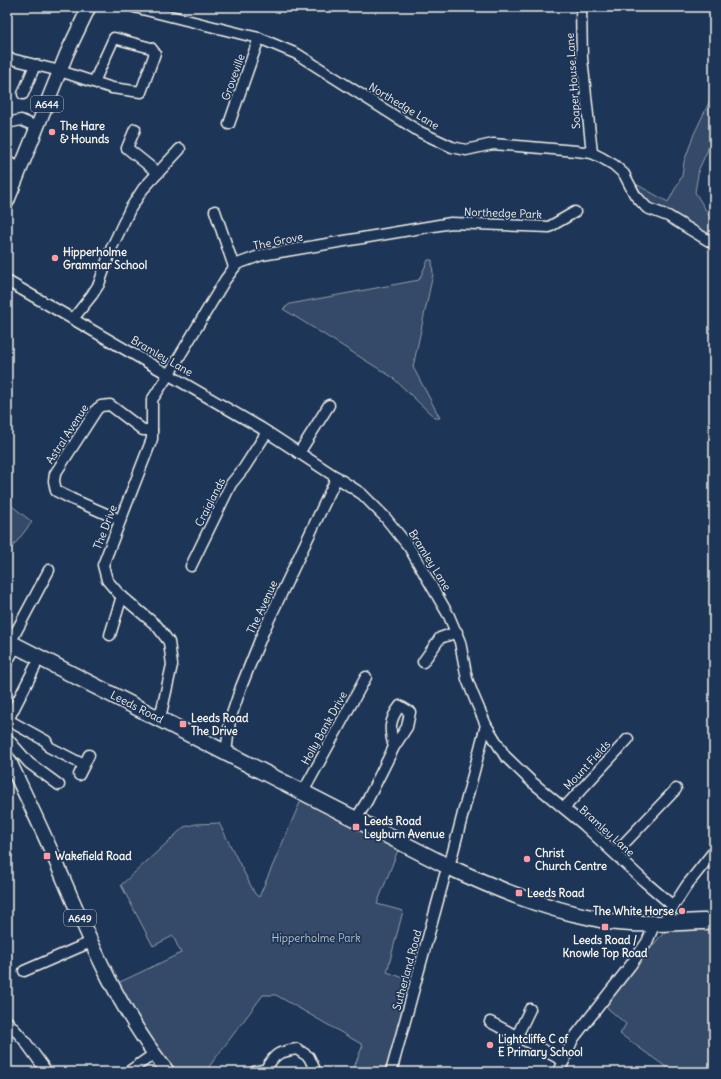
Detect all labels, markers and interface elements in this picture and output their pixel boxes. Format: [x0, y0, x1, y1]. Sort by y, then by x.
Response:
street label: Soaper House Lane [563, 32, 583, 130]
street label: Groveville [218, 52, 248, 102]
street label: Northedge Lane [366, 79, 442, 133]
road number: A644 [31, 96, 63, 112]
place label: The Hare & Hounds [60, 119, 109, 146]
marker: The Hare & Hounds [47, 127, 57, 137]
street label: Northedge Park [464, 205, 543, 221]
street label: The Grove [252, 229, 304, 253]
place label: Hipperholme Grammar School [63, 245, 147, 272]
marker: Hipperholme Grammar School [50, 253, 60, 263]
street label: Bramley Lane [129, 333, 196, 379]
street label: Astral Avenue [43, 401, 92, 466]
street label: Craiglands [192, 475, 228, 529]
street label: The Drive [90, 503, 120, 551]
street label: Bramley Lane [406, 527, 454, 593]
street label: The Avenue [243, 578, 281, 636]
street label: Leeds Road [108, 688, 166, 727]
street label: Holly Bank Drive [298, 689, 350, 767]
place label: Leeds Road The Drive [191, 711, 249, 738]
marker: Leeds Road The Drive [178, 719, 188, 729]
street label: Mount Fields [561, 737, 613, 793]
street label: Bramley Lane [577, 803, 637, 859]
place label: Leeds Road Leyburn Avenue [364, 814, 445, 842]
marker: Leeds Road Leyburn Avenue [351, 822, 361, 832]
place label: Christ Church Centre [535, 846, 607, 873]
place label: Wakefield Road [55, 849, 132, 863]
marker: Wakefield Road [42, 851, 52, 861]
marker: Christ Church Centre [522, 854, 532, 864]
place label: Leeds Road [527, 886, 585, 900]
marker: Leeds Road [514, 888, 524, 898]
place label: The White Horse [593, 904, 674, 918]
marker: The White Horse [677, 906, 687, 916]
road number: A649 [64, 910, 96, 926]
marker: Leeds Road / Knowle Top Road [600, 922, 610, 932]
street label: Sutherland Road [389, 928, 425, 1012]
park label: Hipperholme Park [271, 931, 361, 945]
place label: Leeds Road / Knowle Top Road [563, 933, 648, 961]
place label: Lightcliffe C of E Primary School [498, 1032, 583, 1060]
marker: Lightcliffe C of E Primary School [485, 1040, 495, 1050]

